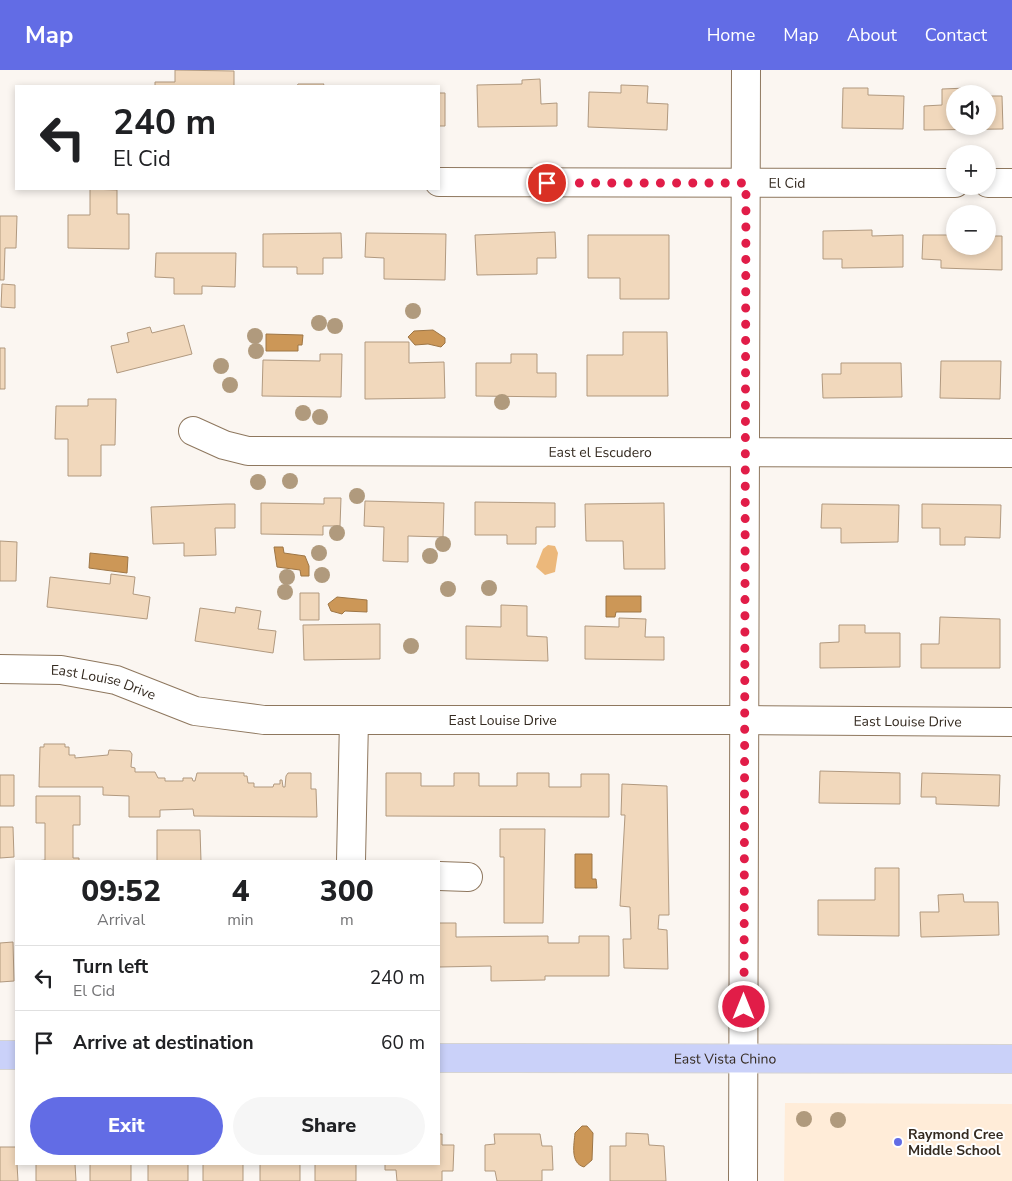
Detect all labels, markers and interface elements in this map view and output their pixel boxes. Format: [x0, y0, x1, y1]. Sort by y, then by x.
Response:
text: Map [25, 19, 73, 51]
text: Home [707, 23, 755, 47]
text: Map [783, 23, 819, 47]
text: About [847, 23, 897, 47]
text: Contact [925, 23, 987, 47]
map controls [946, 85, 996, 255]
button: sound [946, 85, 996, 135]
text: 240 m [113, 99, 216, 146]
icon: left [30, 105, 95, 170]
text: El Cid [113, 144, 171, 174]
button: + [946, 145, 996, 195]
pin [526, 162, 568, 204]
icon: arrive [533, 169, 561, 197]
street label: El Cid [769, 174, 805, 193]
button: − [946, 205, 996, 255]
street label: East el Escudero [549, 443, 652, 462]
street label: East Louise Drive [51, 661, 159, 705]
street label: East Louise Drive [449, 711, 557, 730]
street label: East Louise Drive [853, 712, 962, 732]
text: 09:52 [81, 871, 161, 912]
text: 4 [231, 871, 249, 912]
text: 300 [320, 871, 374, 912]
text: Arrival [97, 909, 145, 931]
text: min [227, 909, 254, 931]
text: m [340, 909, 354, 931]
text: Turn left [73, 954, 148, 980]
icon: left [30, 964, 58, 992]
text: 240 m [370, 965, 425, 991]
text: El Cid [73, 980, 115, 1002]
position arrow [717, 980, 769, 1032]
icon: arrive [30, 1029, 58, 1057]
text: Arrive at destination [73, 1030, 254, 1056]
text: 60 m [381, 1030, 425, 1056]
street label: East Vista Chino [674, 1049, 777, 1069]
button: Exit [30, 1097, 223, 1155]
button: Share [233, 1097, 425, 1155]
place label: Raymond Cree Middle School [908, 1125, 1004, 1160]
marker: Raymond Cree Middle School [892, 1136, 904, 1148]

